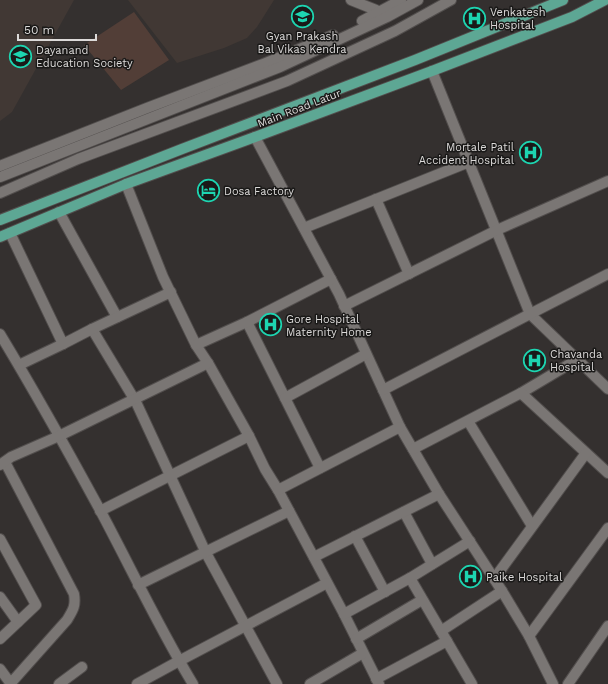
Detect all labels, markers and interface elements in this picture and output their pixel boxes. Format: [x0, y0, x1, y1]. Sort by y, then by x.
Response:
school or university icon: Gyan Prakash Bal Vikas Kendra [289, 3, 315, 29]
hospital icon: Venkatesh Hospital [461, 5, 487, 31]
place label: Venkatesh Hospital [490, 6, 545, 32]
scale bar [18, 16, 96, 42]
text: 50 m [24, 23, 54, 37]
place label: Gyan Prakash Bal Vikas Kendra [257, 30, 347, 56]
school or university icon: Dayanand Education Society [8, 43, 34, 69]
place label: Dayanand Education Society [36, 44, 133, 70]
street label: Main Road Latur [256, 86, 343, 130]
hospital icon: Mortale Patil Accident Hospital [517, 140, 543, 166]
place label: Mortale Patil Accident Hospital [419, 141, 515, 167]
hotel icon: Dosa Factory [195, 178, 221, 204]
place label: Dosa Factory [224, 185, 294, 198]
hospital icon: Gore Hospital Maternity Home [258, 312, 284, 338]
place label: Gore Hospital Maternity Home [286, 313, 372, 339]
hospital icon: Chavanda Hospital [521, 347, 547, 373]
place label: Chavanda Hospital [550, 348, 602, 374]
hospital icon: Paike Hospital [458, 564, 484, 590]
place label: Paike Hospital [486, 571, 563, 584]

